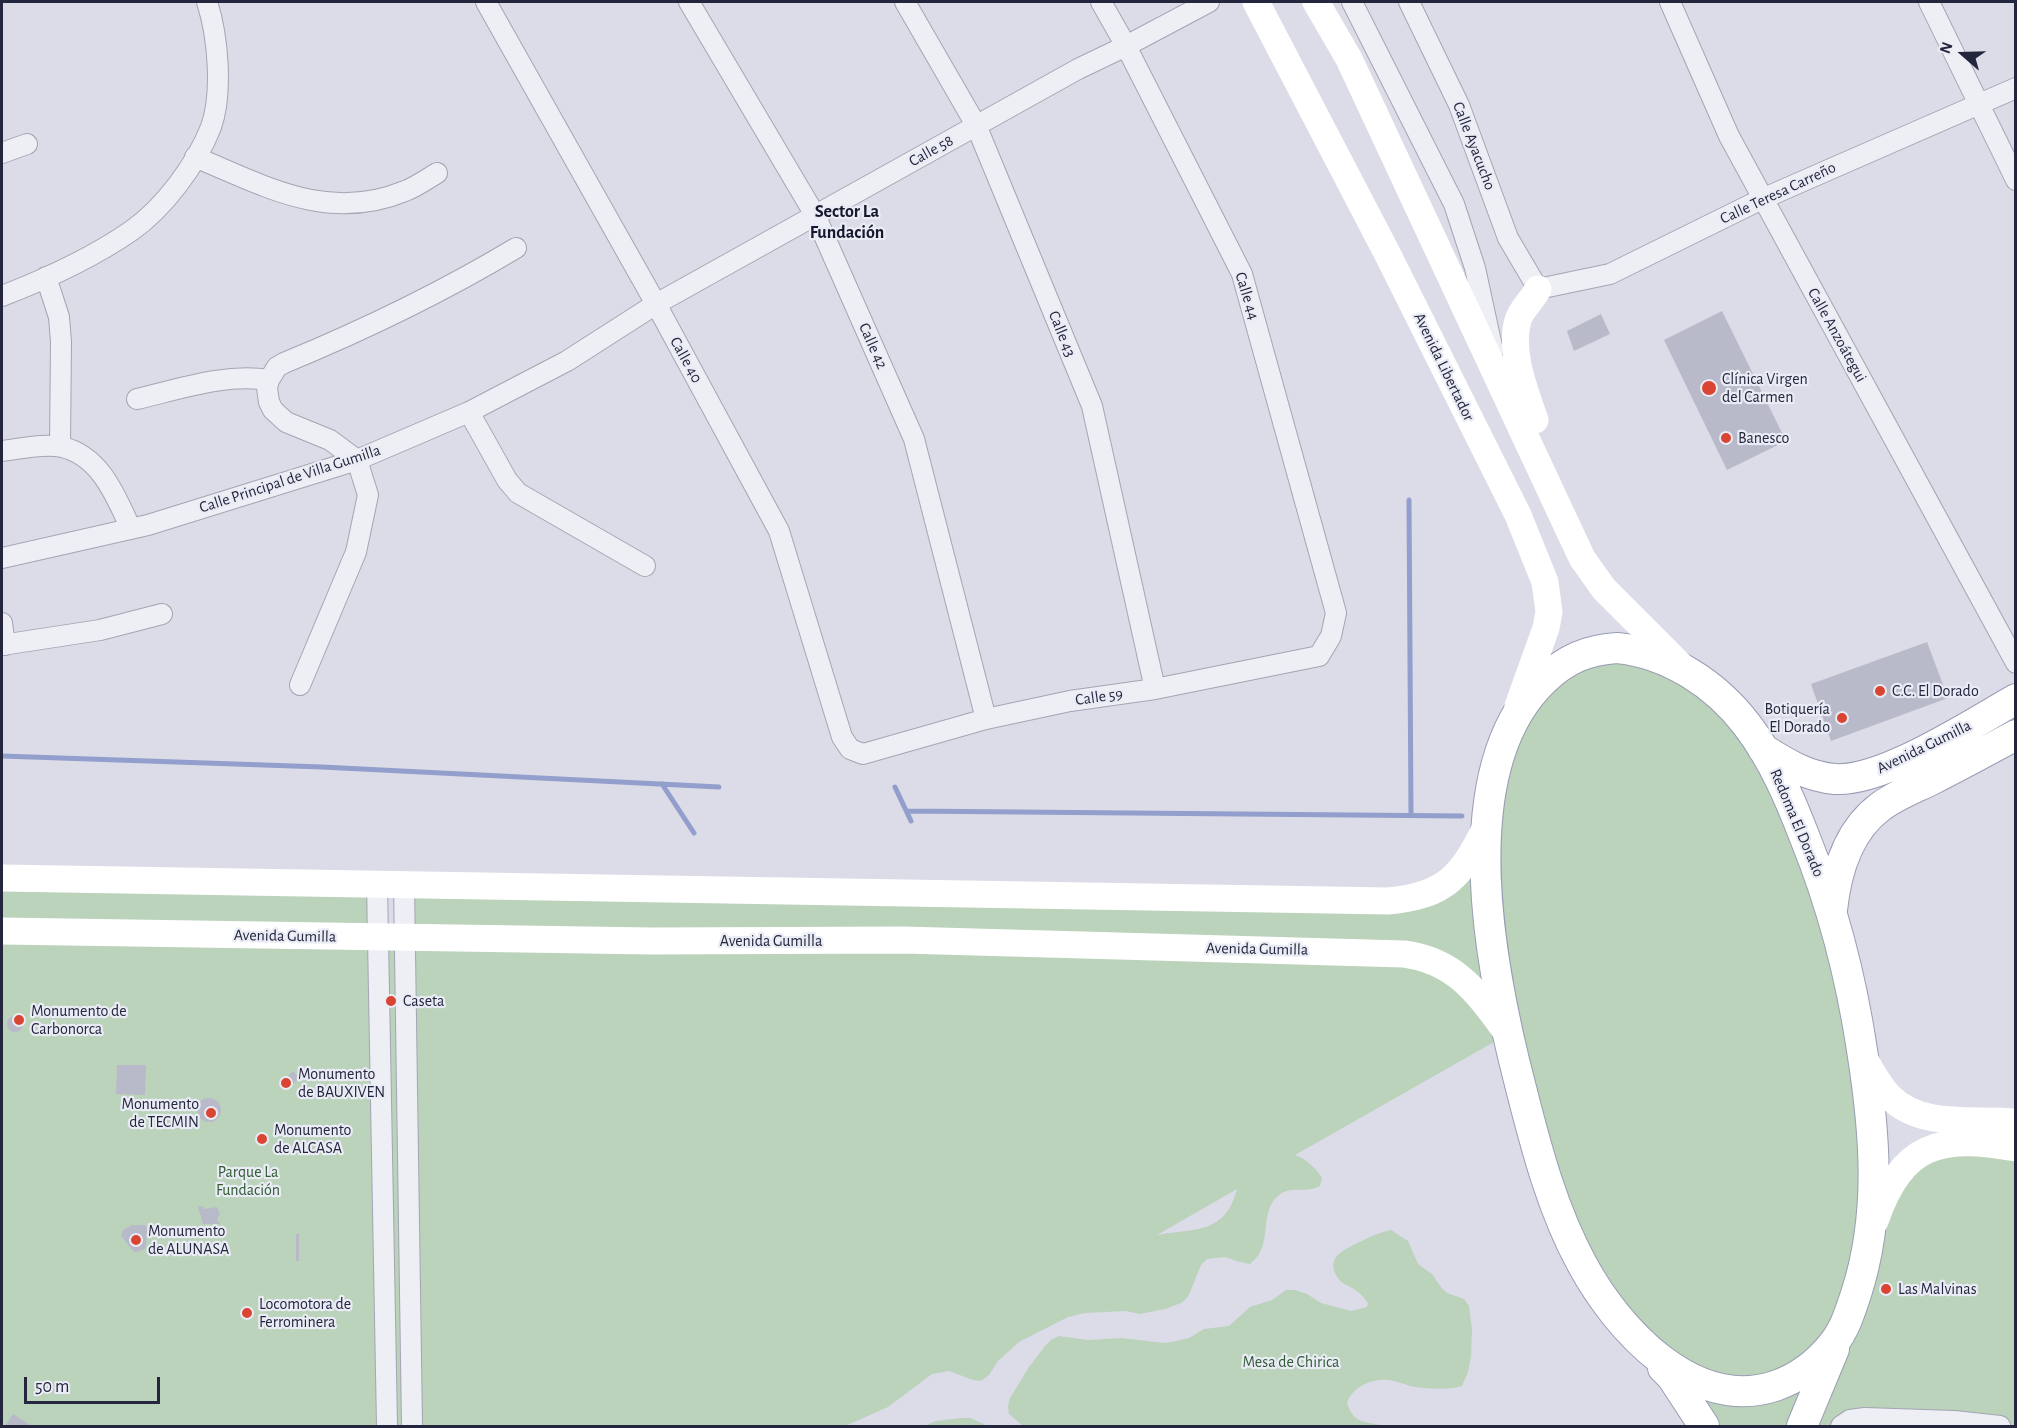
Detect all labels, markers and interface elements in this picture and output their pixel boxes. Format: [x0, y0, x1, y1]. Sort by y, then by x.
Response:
north arrow [1933, 24, 1993, 84]
text: N [1937, 40, 1956, 56]
street label: Calle Ayacucho [1448, 99, 1500, 193]
street label: Calle 58 [905, 131, 957, 171]
street label: Calle Teresa Carreño [1717, 158, 1839, 228]
district label: Sector La Fundación [810, 201, 884, 244]
street label: Calle 44 [1231, 270, 1263, 322]
street label: Calle Anzoátegui [1803, 285, 1871, 385]
street label: Calle 43 [1044, 308, 1080, 360]
street label: Avenida Libertador [1409, 310, 1479, 424]
street label: Calle 42 [854, 320, 892, 372]
street label: Calle 40 [666, 334, 706, 386]
place label: Clínica Virgen del Carmen [1722, 369, 1808, 407]
marker: Clínica Virgen del Carmen [1700, 379, 1718, 397]
place label: Banesco [1738, 428, 1789, 448]
marker: Banesco [1719, 431, 1733, 445]
street label: Calle Principal de Villa Gumilla [197, 441, 383, 517]
place label: C.C. El Dorado [1892, 681, 1979, 701]
street label: Calle 59 [1074, 684, 1124, 710]
marker: C.C. El Dorado [1873, 684, 1887, 698]
place label: Botiquería El Dorado [1765, 699, 1830, 737]
marker: Botiquería El Dorado [1835, 711, 1849, 725]
street label: Avenida Gumilla [1874, 716, 1974, 778]
street label: Redoma El Dorado [1766, 766, 1828, 880]
street label: Avenida Gumilla [234, 926, 336, 946]
street label: Avenida Gumilla [720, 931, 822, 951]
street label: Avenida Gumilla [1206, 939, 1308, 959]
place label: Caseta [403, 991, 445, 1011]
marker: Caseta [384, 994, 398, 1008]
place label: Monumento de Carbonorca [31, 1001, 127, 1039]
marker: Monumento de Carbonorca [12, 1013, 26, 1027]
place label: Monumento de BAUXIVEN [298, 1064, 385, 1102]
marker: Monumento de BAUXIVEN [279, 1076, 293, 1090]
place label: Monumento de TECMIN [122, 1094, 199, 1132]
marker: Monumento de TECMIN [204, 1106, 218, 1120]
place label: Monumento de ALCASA [274, 1120, 351, 1158]
marker: Monumento de ALCASA [255, 1132, 269, 1146]
park label: Parque La Fundación [216, 1162, 280, 1200]
place label: Monumento de ALUNASA [148, 1221, 229, 1259]
marker: Monumento de ALUNASA [129, 1233, 143, 1247]
place label: Las Malvinas [1898, 1279, 1977, 1299]
marker: Las Malvinas [1879, 1282, 1893, 1296]
place label: Locomotora de Ferrominera [259, 1294, 351, 1332]
marker: Locomotora de Ferrominera [240, 1306, 254, 1320]
park label: Mesa de Chirica [1243, 1352, 1339, 1372]
scale bar [27, 1365, 164, 1403]
text: 50 m [35, 1378, 69, 1396]

